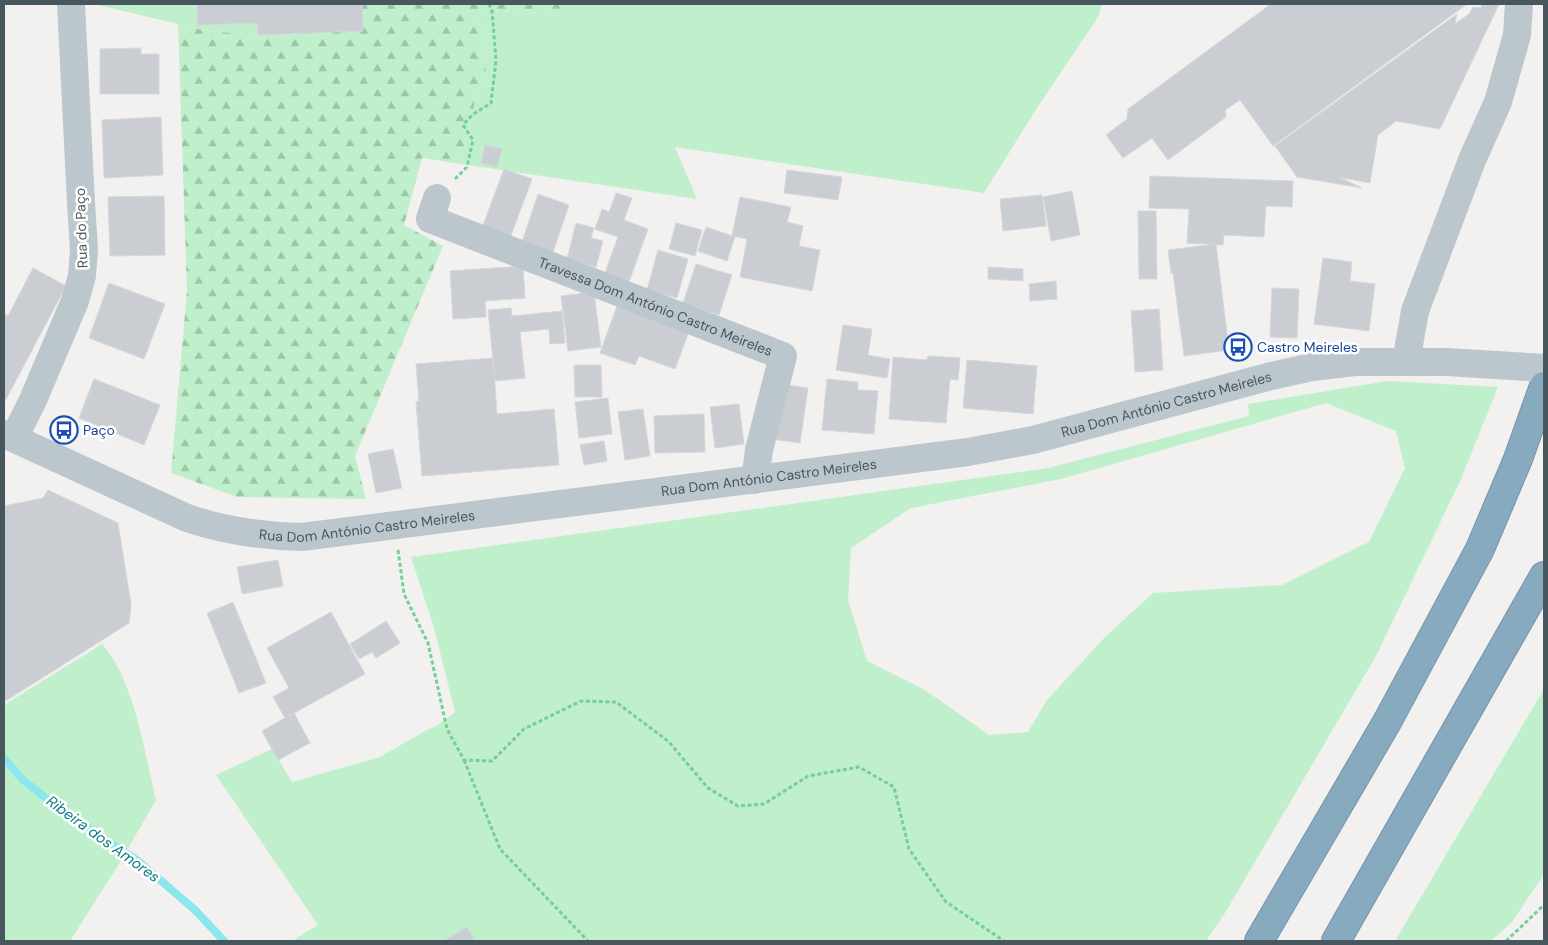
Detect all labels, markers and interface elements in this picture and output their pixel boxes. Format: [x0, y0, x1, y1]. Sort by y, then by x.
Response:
street label: Rua do Paço [71, 188, 91, 268]
street label: Travessa Dom António Castro Meireles [536, 253, 775, 360]
bus stop icon: Castro Meireles [1223, 332, 1253, 362]
place label: Castro Meireles [1257, 338, 1358, 356]
street label: Rua Dom António Castro Meireles [1059, 367, 1274, 441]
bus stop icon: Paço [49, 415, 79, 445]
place label: Paço [83, 421, 115, 439]
street label: Rua Dom António Castro Meireles [660, 455, 878, 500]
street label: Rua Dom António Castro Meireles [258, 506, 476, 546]
water label: Ribeira dos Amores [42, 791, 164, 887]

